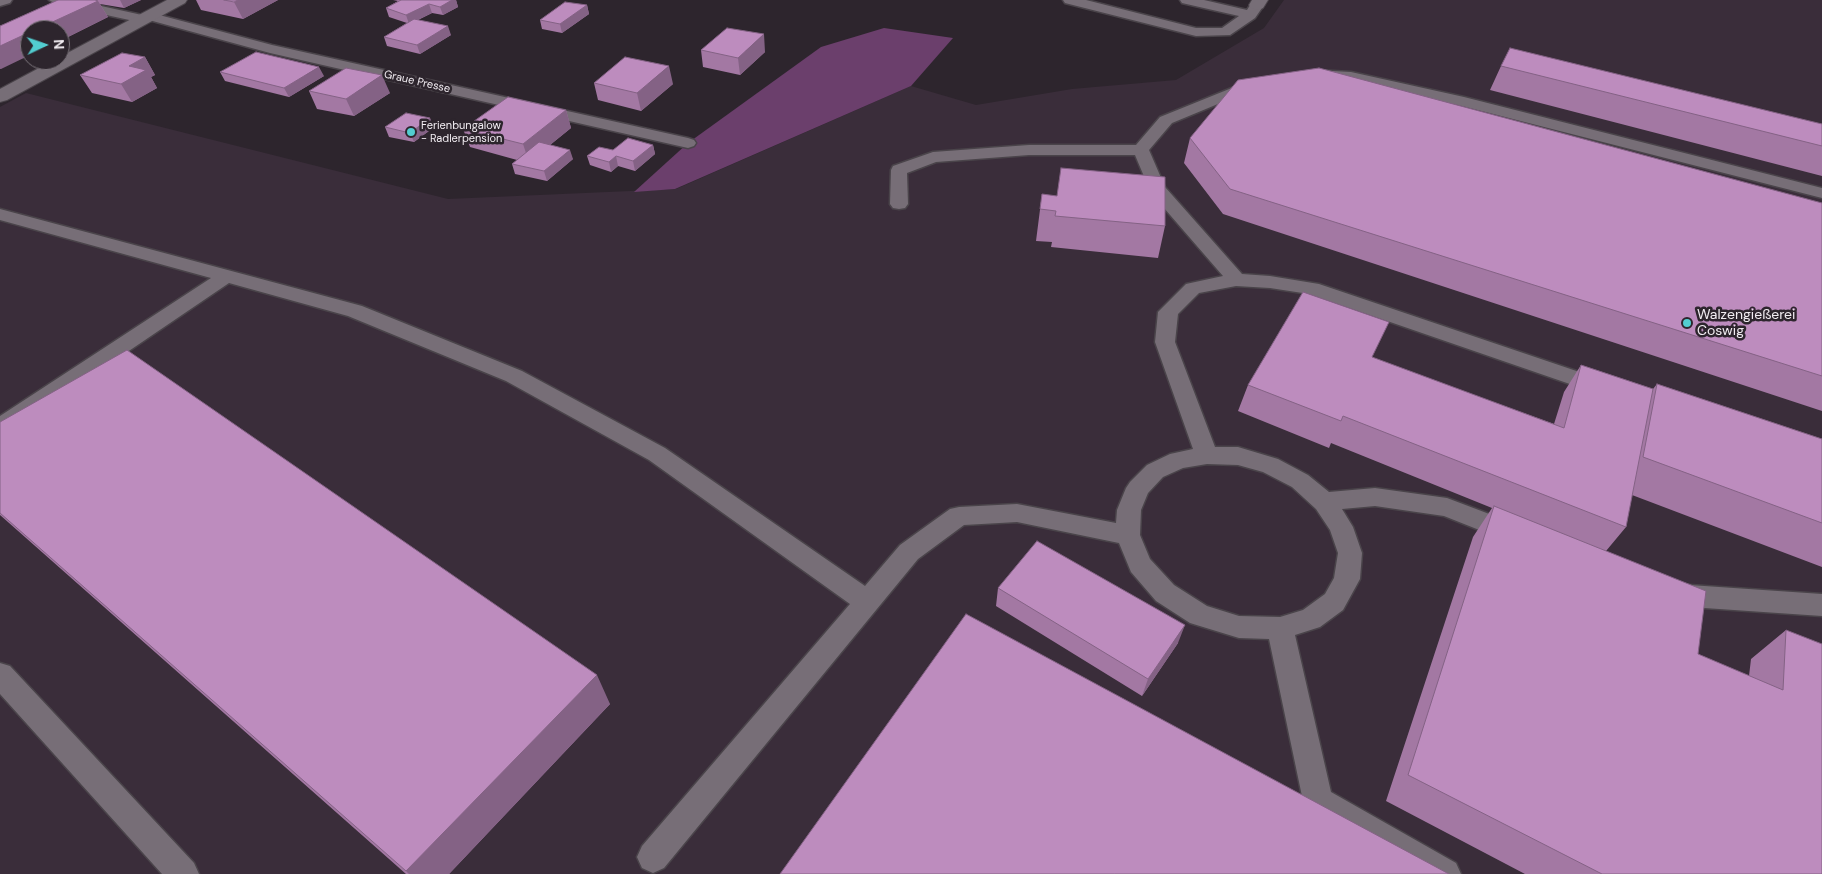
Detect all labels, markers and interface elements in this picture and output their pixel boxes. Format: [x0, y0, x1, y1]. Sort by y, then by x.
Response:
north arrow [20, 20, 70, 70]
text: N [50, 39, 68, 50]
street label: Graue Presse [383, 68, 451, 96]
place label: Ferienbungalow - Radlerpension [421, 119, 502, 145]
marker: Ferienbungalow - Radlerpension [405, 126, 417, 138]
place label: Walzengießerei Coswig [1697, 307, 1795, 340]
marker: Walzengießerei Coswig [1681, 317, 1693, 329]

